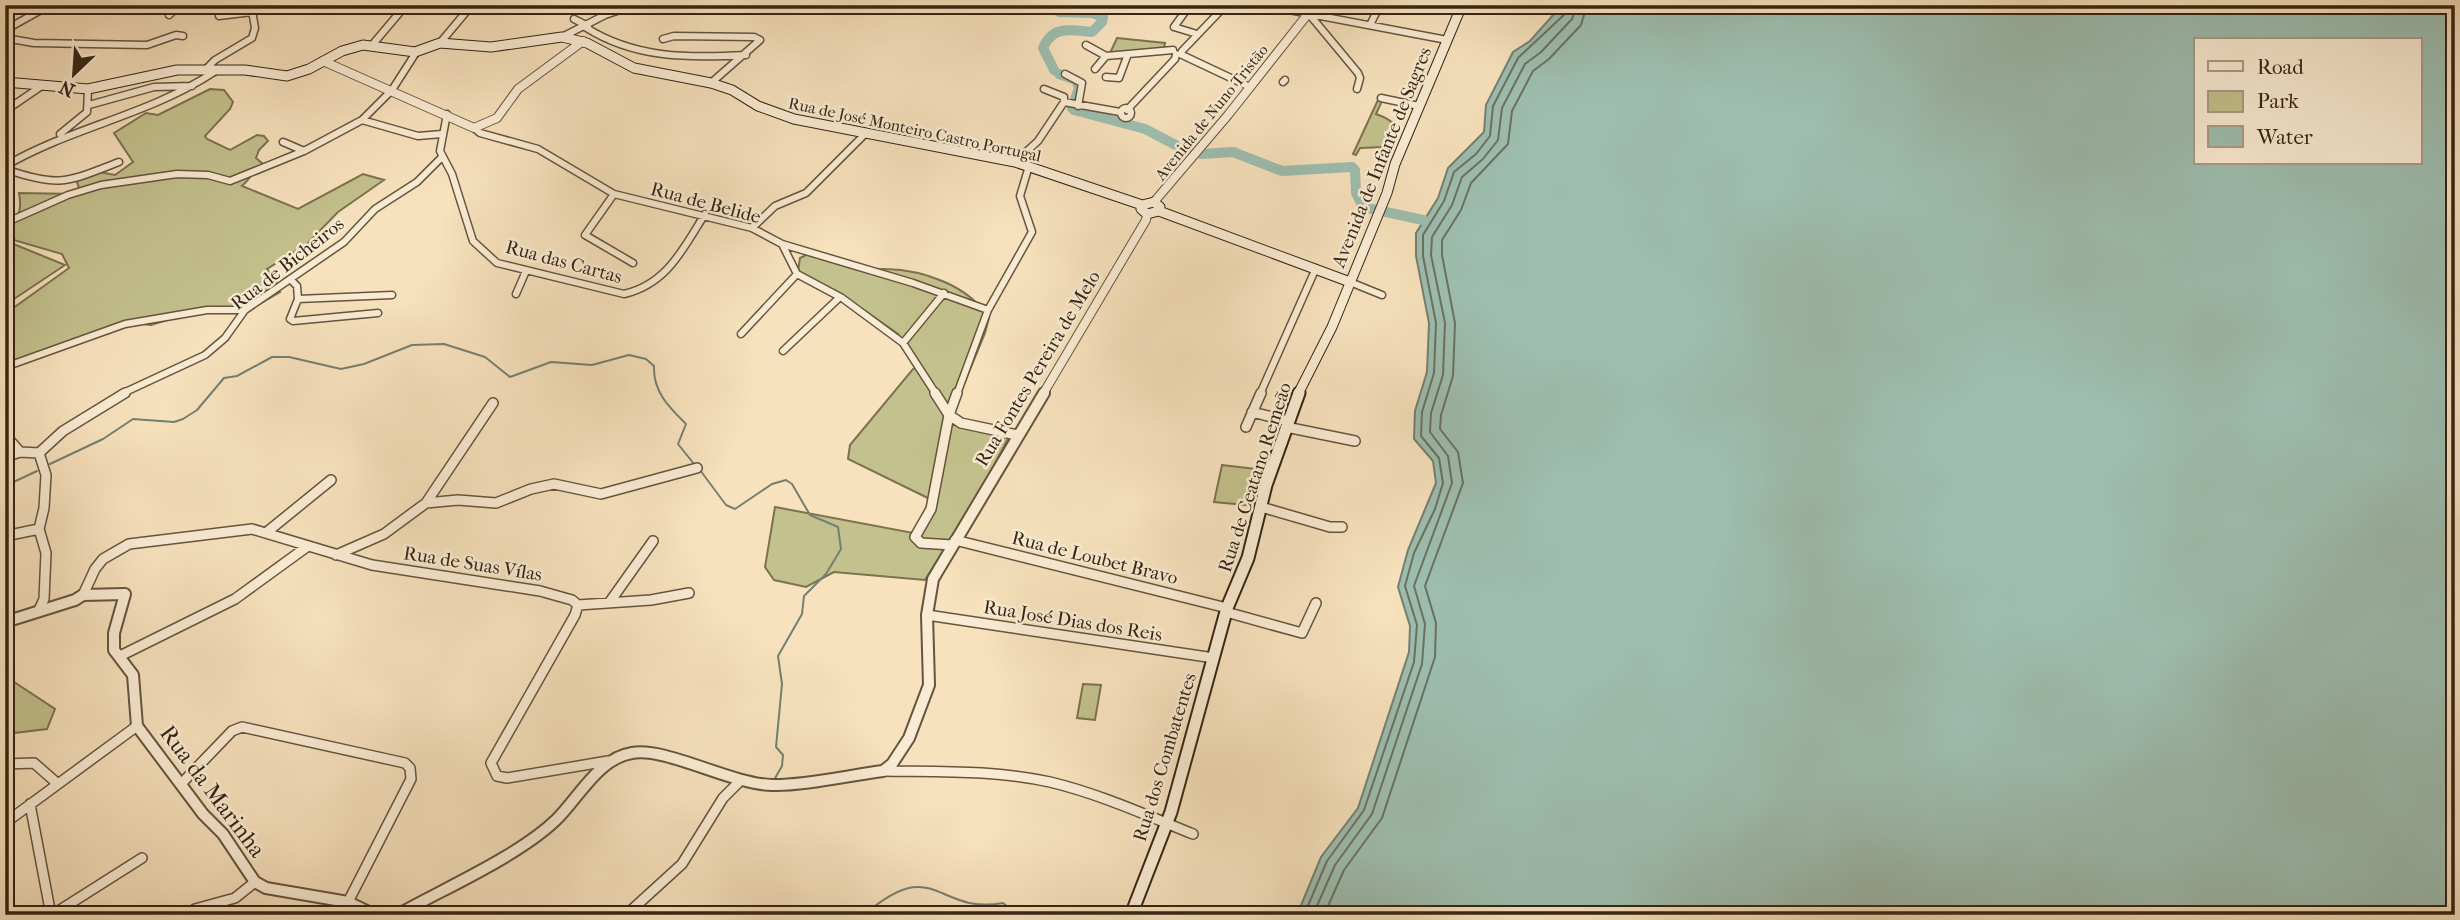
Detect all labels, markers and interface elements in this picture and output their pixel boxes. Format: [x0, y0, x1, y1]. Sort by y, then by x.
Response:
north arrow [38, 38, 108, 108]
legend [2194, 38, 2422, 164]
street label: Avenida de Nuno Tristão [1150, 41, 1272, 185]
street label: Avenida de Infante de Sagres [1327, 44, 1436, 272]
text: Road [2257, 55, 2304, 79]
text: N [56, 75, 78, 102]
text: Park [2257, 89, 2299, 113]
street label: Rua de José Monteiro Castro Portugal [787, 93, 1044, 166]
text: Water [2256, 125, 2313, 149]
street label: Rua de Belide [648, 178, 763, 228]
street label: Rua de Bicheiros [227, 213, 348, 315]
street label: Rua das Cartas [503, 236, 624, 288]
street label: Rua Fontes Pereira de Melo [971, 266, 1105, 470]
street label: Rua de Ceatano Remeão [1214, 379, 1296, 575]
street label: Rua de Loubet Bravo [1009, 527, 1180, 589]
street label: Rua de Suas Vílas [402, 542, 544, 586]
street label: Rua José Dias dos Reis [982, 596, 1164, 646]
street label: Rua dos Combatentes [1129, 670, 1201, 844]
street label: Rua da Marinha [154, 720, 271, 863]

